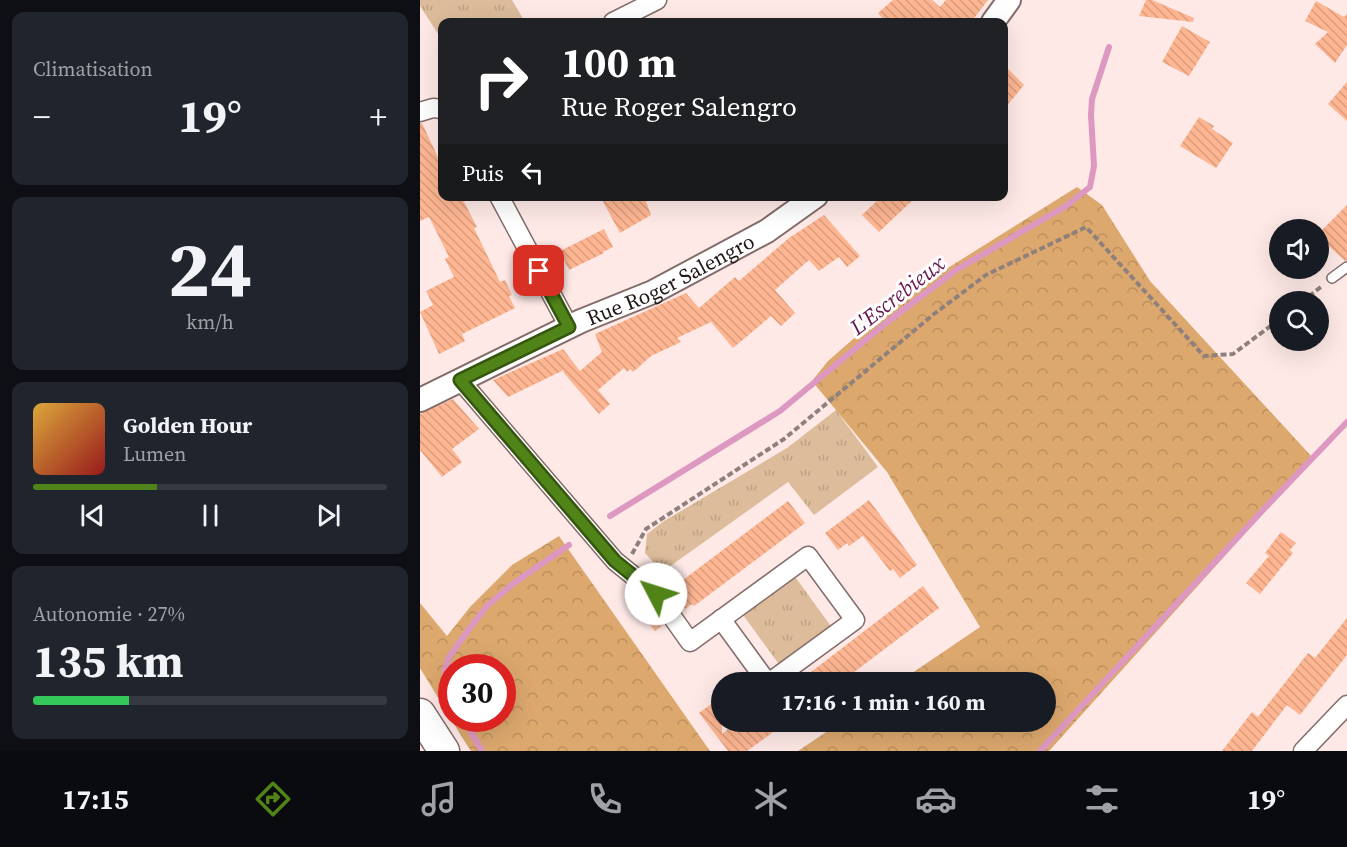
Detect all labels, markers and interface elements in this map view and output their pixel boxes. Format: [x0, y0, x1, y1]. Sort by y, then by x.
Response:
text: 100 m [561, 33, 676, 91]
icon: right [462, 42, 540, 120]
text: Climatisation [33, 55, 153, 83]
text: 19° [178, 85, 242, 147]
text: Rue Roger Salengro [561, 88, 797, 125]
text: − [33, 94, 51, 139]
text: + [369, 94, 387, 139]
icon: left [516, 156, 549, 189]
text: Puis [462, 158, 504, 188]
text: 24 [168, 215, 252, 322]
map controls [1269, 219, 1329, 351]
button: sound [1269, 219, 1329, 279]
street label: Rue Roger Salengro [582, 226, 759, 332]
pin [513, 245, 564, 296]
water label: L'Escrebieux [842, 248, 951, 342]
icon: arrive [522, 254, 555, 287]
button: search [1269, 291, 1329, 351]
text: km/h [186, 308, 234, 336]
text: Golden Hour [123, 410, 252, 440]
text: Lumen [123, 440, 186, 468]
icon: previous [76, 499, 109, 532]
icon: pause [194, 499, 227, 532]
icon: next [312, 499, 345, 532]
position arrow [624, 562, 688, 626]
text: Autonomie · 27% [33, 600, 185, 628]
text: 135 km [33, 630, 184, 692]
speed limit sign: 30 [438, 654, 516, 732]
text: 17:16 · 1 min · 160 m [782, 687, 985, 717]
icon: directions [252, 778, 294, 820]
icon: music [418, 778, 460, 820]
icon: phone [584, 778, 626, 820]
icon: climate [750, 778, 792, 820]
icon: car [915, 778, 957, 820]
icon: filters [1081, 778, 1123, 820]
text: 17:15 [62, 781, 129, 818]
text: 19° [1247, 781, 1285, 818]

